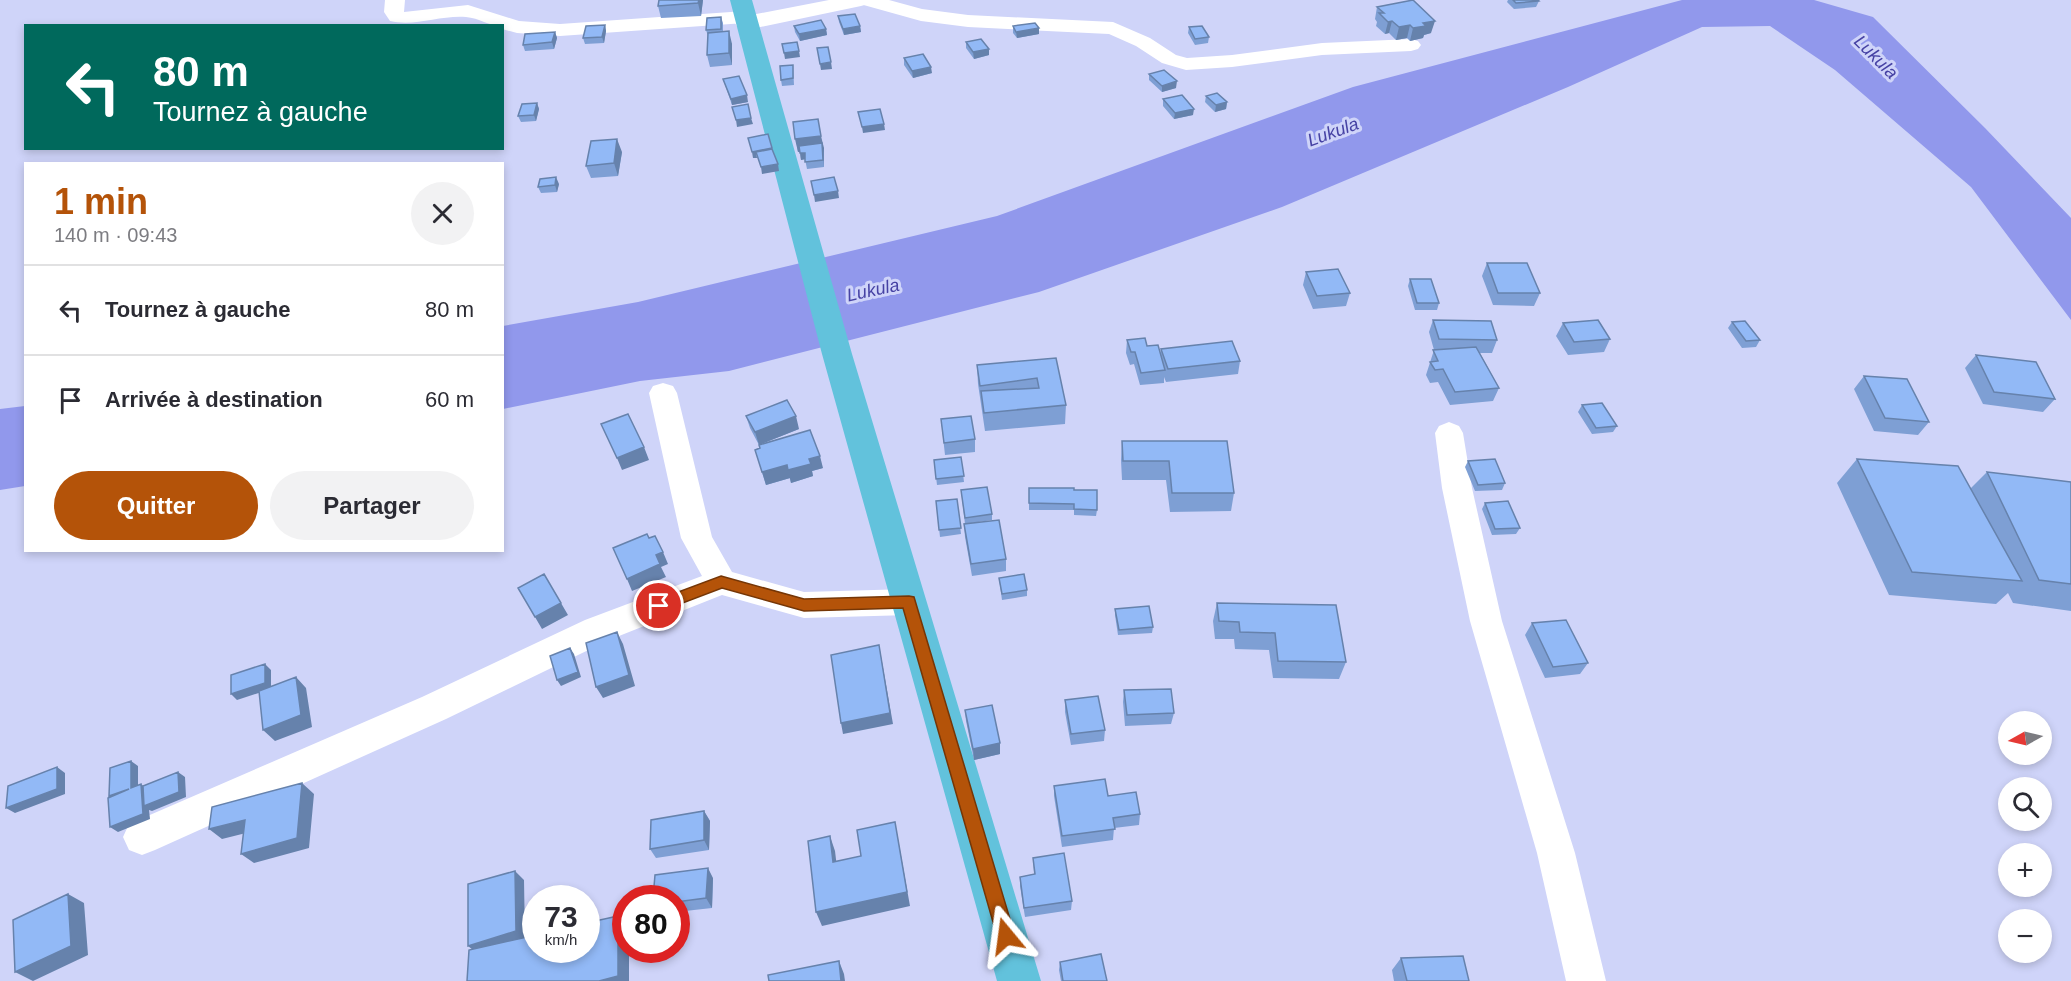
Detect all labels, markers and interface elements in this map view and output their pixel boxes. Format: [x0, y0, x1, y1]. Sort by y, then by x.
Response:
water label: Lukula [1850, 31, 1902, 83]
icon: left [54, 48, 132, 126]
text: 80 m [153, 48, 249, 95]
text: Tournez à gauche [153, 97, 368, 127]
water label: Lukula [1305, 114, 1361, 150]
text: 1 min [54, 181, 148, 222]
button: close [411, 182, 474, 245]
text: 140 m · 09:43 [54, 224, 177, 246]
water label: Lukula [845, 275, 901, 305]
icon: left [54, 294, 87, 327]
text: Tournez à gauche [105, 297, 290, 322]
text: 80 m [425, 297, 474, 322]
icon: arrive [54, 384, 87, 417]
text: Arrivée à destination [105, 387, 323, 412]
text: 60 m [425, 387, 474, 412]
button: Quitter [54, 471, 258, 540]
button: Partager [270, 471, 474, 540]
pin [633, 580, 684, 631]
icon: arrive [642, 589, 675, 622]
north arrow [1998, 711, 2052, 765]
map controls [1998, 711, 2052, 963]
button: search [1998, 777, 2052, 831]
button: + [1998, 843, 2052, 897]
speed limit sign: 80 [612, 885, 690, 963]
text: 73 [544, 900, 578, 933]
position arrow [974, 904, 1038, 968]
button: − [1998, 909, 2052, 963]
text: km/h [545, 931, 577, 948]

